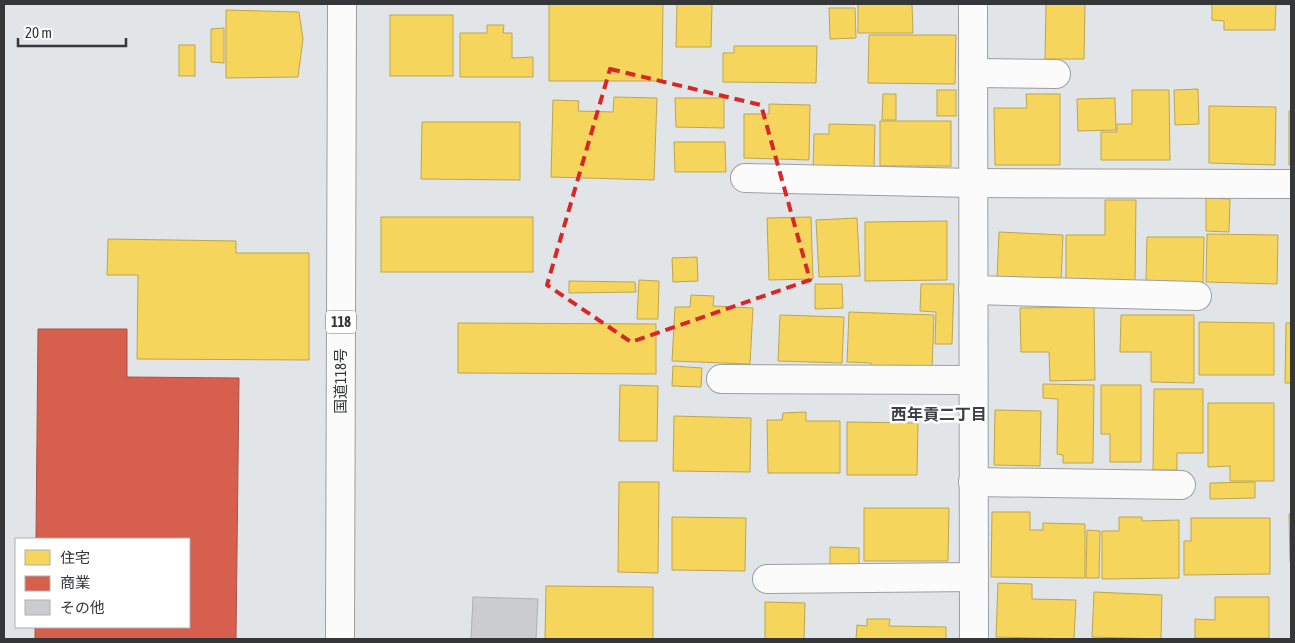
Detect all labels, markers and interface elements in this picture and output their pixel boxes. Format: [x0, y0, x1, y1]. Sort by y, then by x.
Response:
scale bar [18, 15, 125, 47]
text: 20 m [25, 24, 52, 41]
road number: 118 [326, 311, 356, 334]
street label: 国道118号 [332, 348, 349, 414]
district label: 西年貢二丁目 [891, 405, 987, 423]
legend [15, 538, 190, 628]
text: 住宅 [60, 549, 90, 566]
text: 商業 [60, 574, 90, 591]
text: その他 [60, 599, 105, 616]

